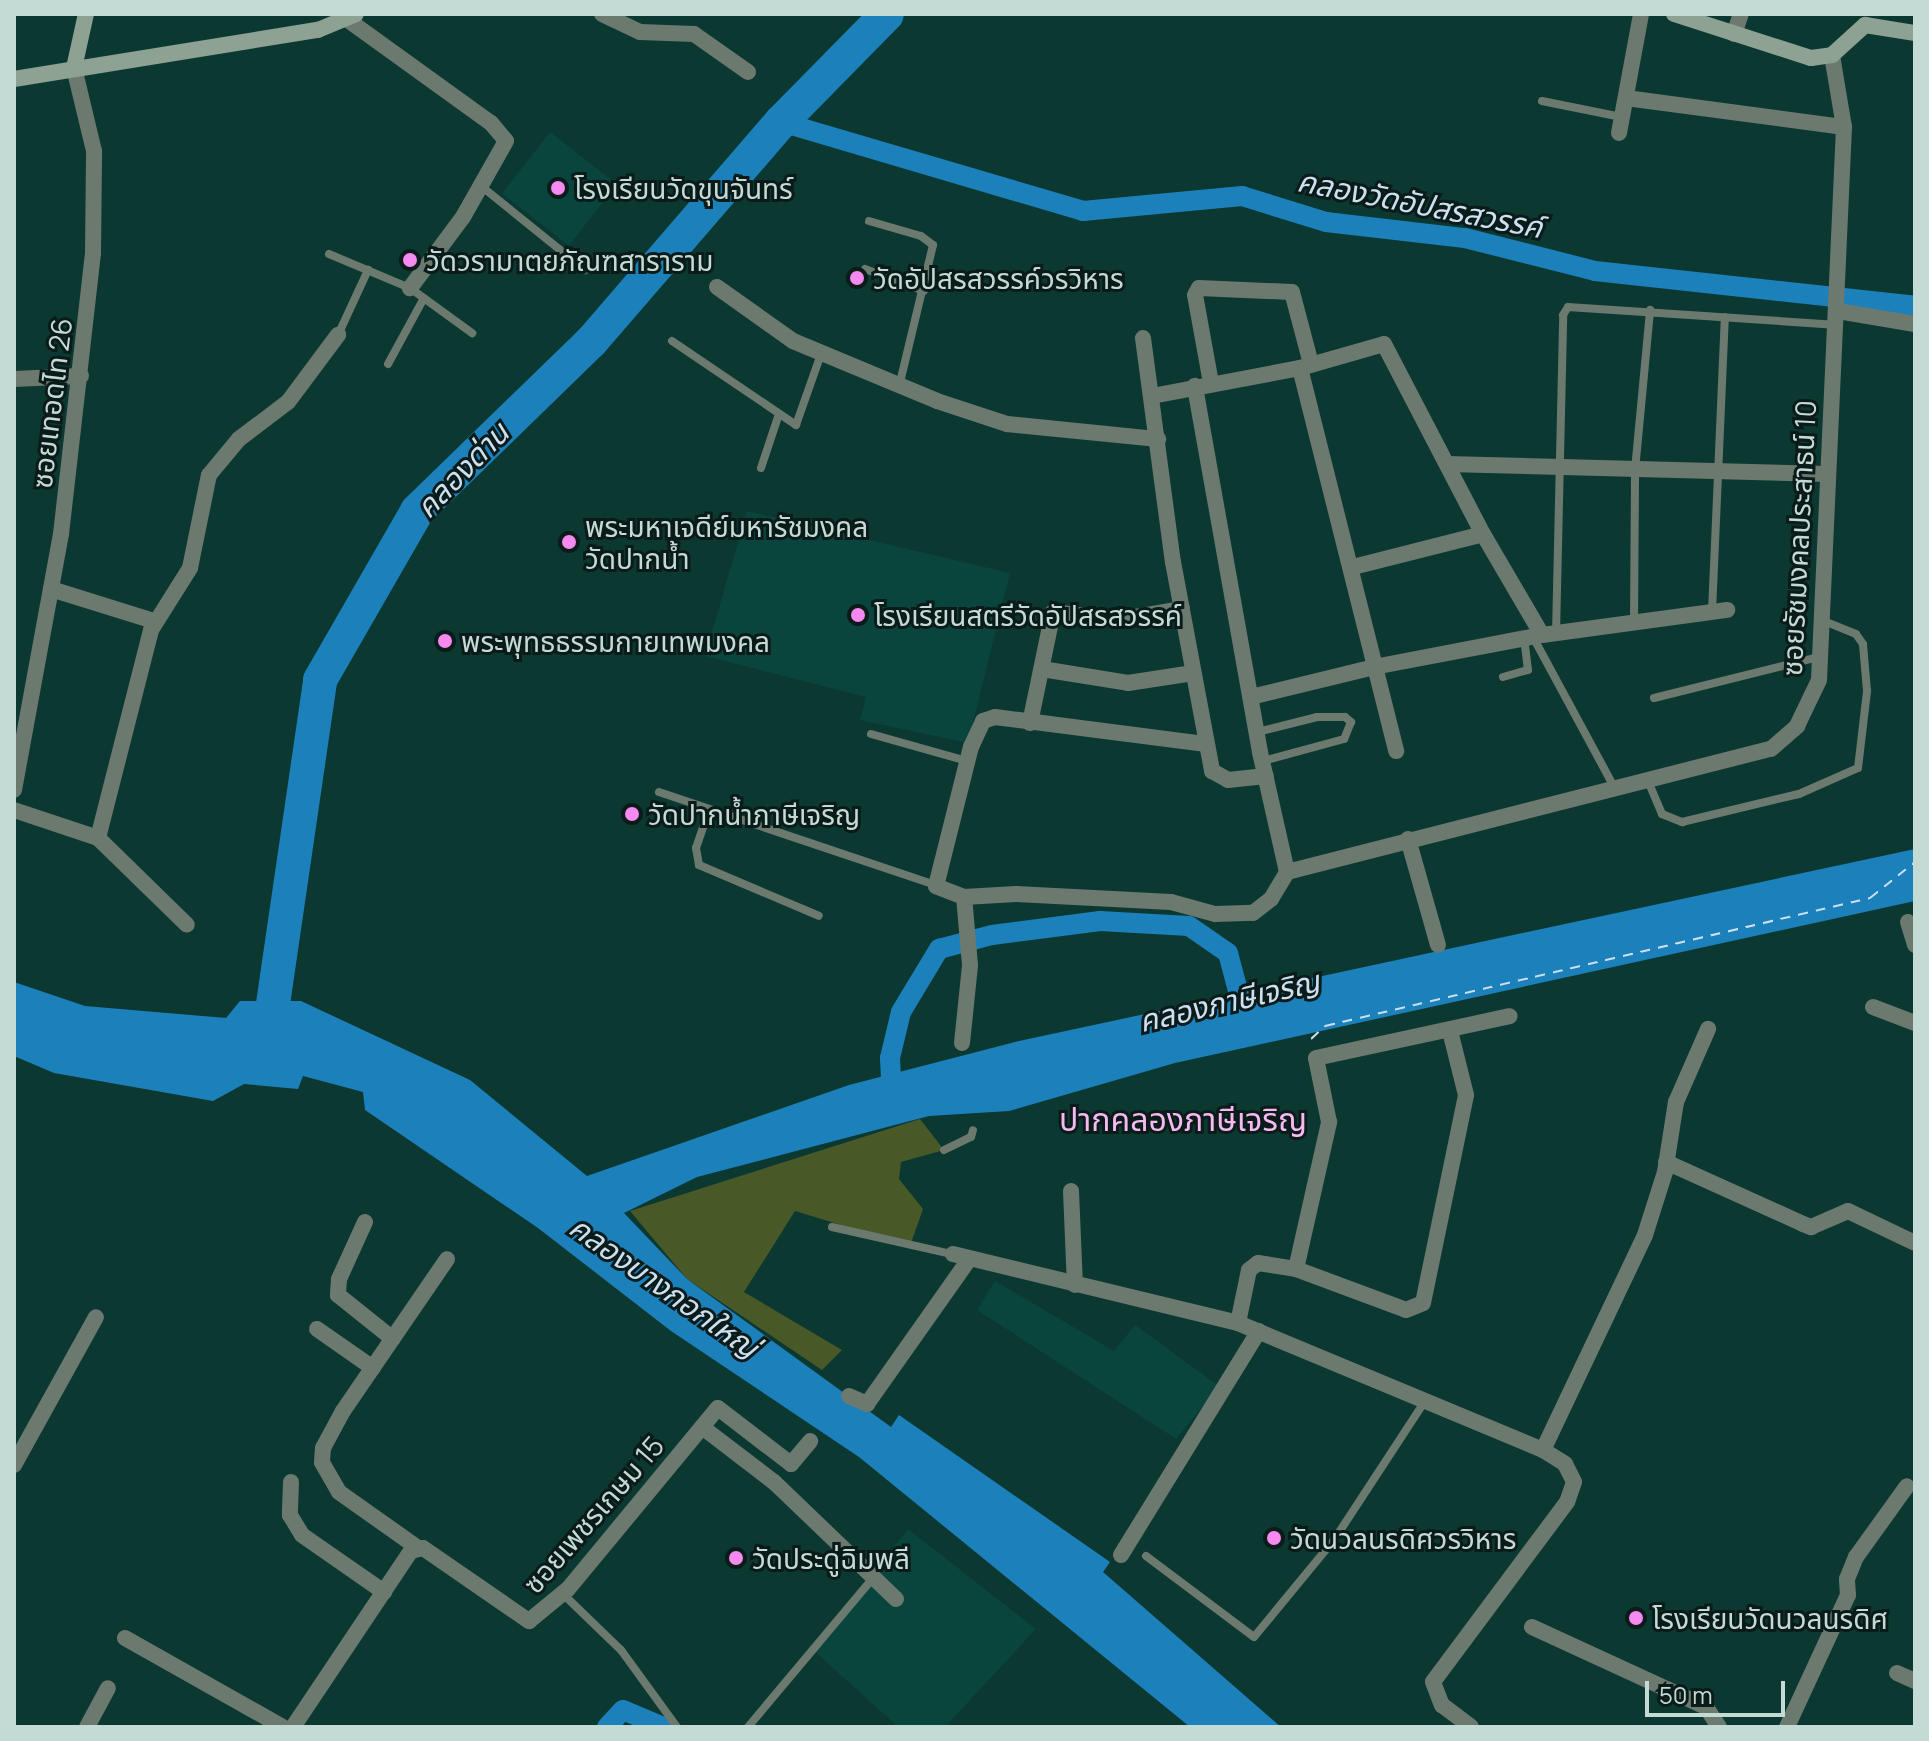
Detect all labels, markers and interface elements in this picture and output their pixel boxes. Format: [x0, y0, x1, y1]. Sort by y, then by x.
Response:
water label: คลองวัดอัปสรสวรรค์ [1294, 163, 1546, 245]
place label: โรงเรียนวัดขุนจันทร์ [574, 171, 793, 205]
marker: โรงเรียนวัดขุนจันทร์ [549, 179, 567, 197]
place label: วัดวรามาตยภัณฑสาราราม [426, 243, 713, 277]
marker: วัดวรามาตยภัณฑสาราราม [401, 251, 419, 269]
place label: วัดอัปสรสวรรค์วรวิหาร [873, 261, 1124, 295]
marker: วัดอัปสรสวรรค์วรวิหาร [848, 269, 866, 287]
street label: ซอยเทอดไท 26 [24, 316, 78, 490]
street label: ซอยรัชมงคลประสาธน์ 10 [1774, 399, 1822, 677]
water label: คลองด่าน [408, 415, 516, 525]
place label: พระมหาเจดีย์มหารัชมงคล วัดปากน้ำ [585, 509, 868, 575]
marker: พระมหาเจดีย์มหารัชมงคล วัดปากน้ำ [560, 533, 578, 551]
place label: โรงเรียนสตรีวัดอัปสรสวรรค์ [874, 598, 1182, 632]
marker: โรงเรียนสตรีวัดอัปสรสวรรค์ [849, 606, 867, 624]
place label: พระพุทธธรรมกายเทพมงคล [461, 624, 770, 658]
marker: พระพุทธธรรมกายเทพมงคล [436, 632, 454, 650]
place label: วัดปากน้ำภาษีเจริญ [648, 797, 860, 831]
marker: วัดปากน้ำภาษีเจริญ [623, 805, 641, 823]
water label: คลองภาษีเจริญ [1135, 963, 1323, 1039]
district label: ปากคลองภาษีเจริญ [1059, 1100, 1307, 1138]
water label: คลองบางกอกใหญ่ [563, 1209, 765, 1365]
street label: ซอยเพชรเกษม 15 [516, 1428, 670, 1600]
place label: วัดนวลนรดิศวรวิหาร [1290, 1521, 1516, 1555]
marker: วัดนวลนรดิศวรวิหาร [1265, 1529, 1283, 1547]
place label: วัดประดู่ฉิมพลี [752, 1541, 910, 1575]
marker: วัดประดู่ฉิมพลี [727, 1549, 745, 1567]
place label: โรงเรียนวัดนวลนรดิศ [1652, 1601, 1888, 1635]
marker: โรงเรียนวัดนวลนรดิศ [1627, 1609, 1645, 1627]
scale bar [1649, 1665, 1789, 1715]
text: 50 m [1659, 1678, 1713, 1711]

